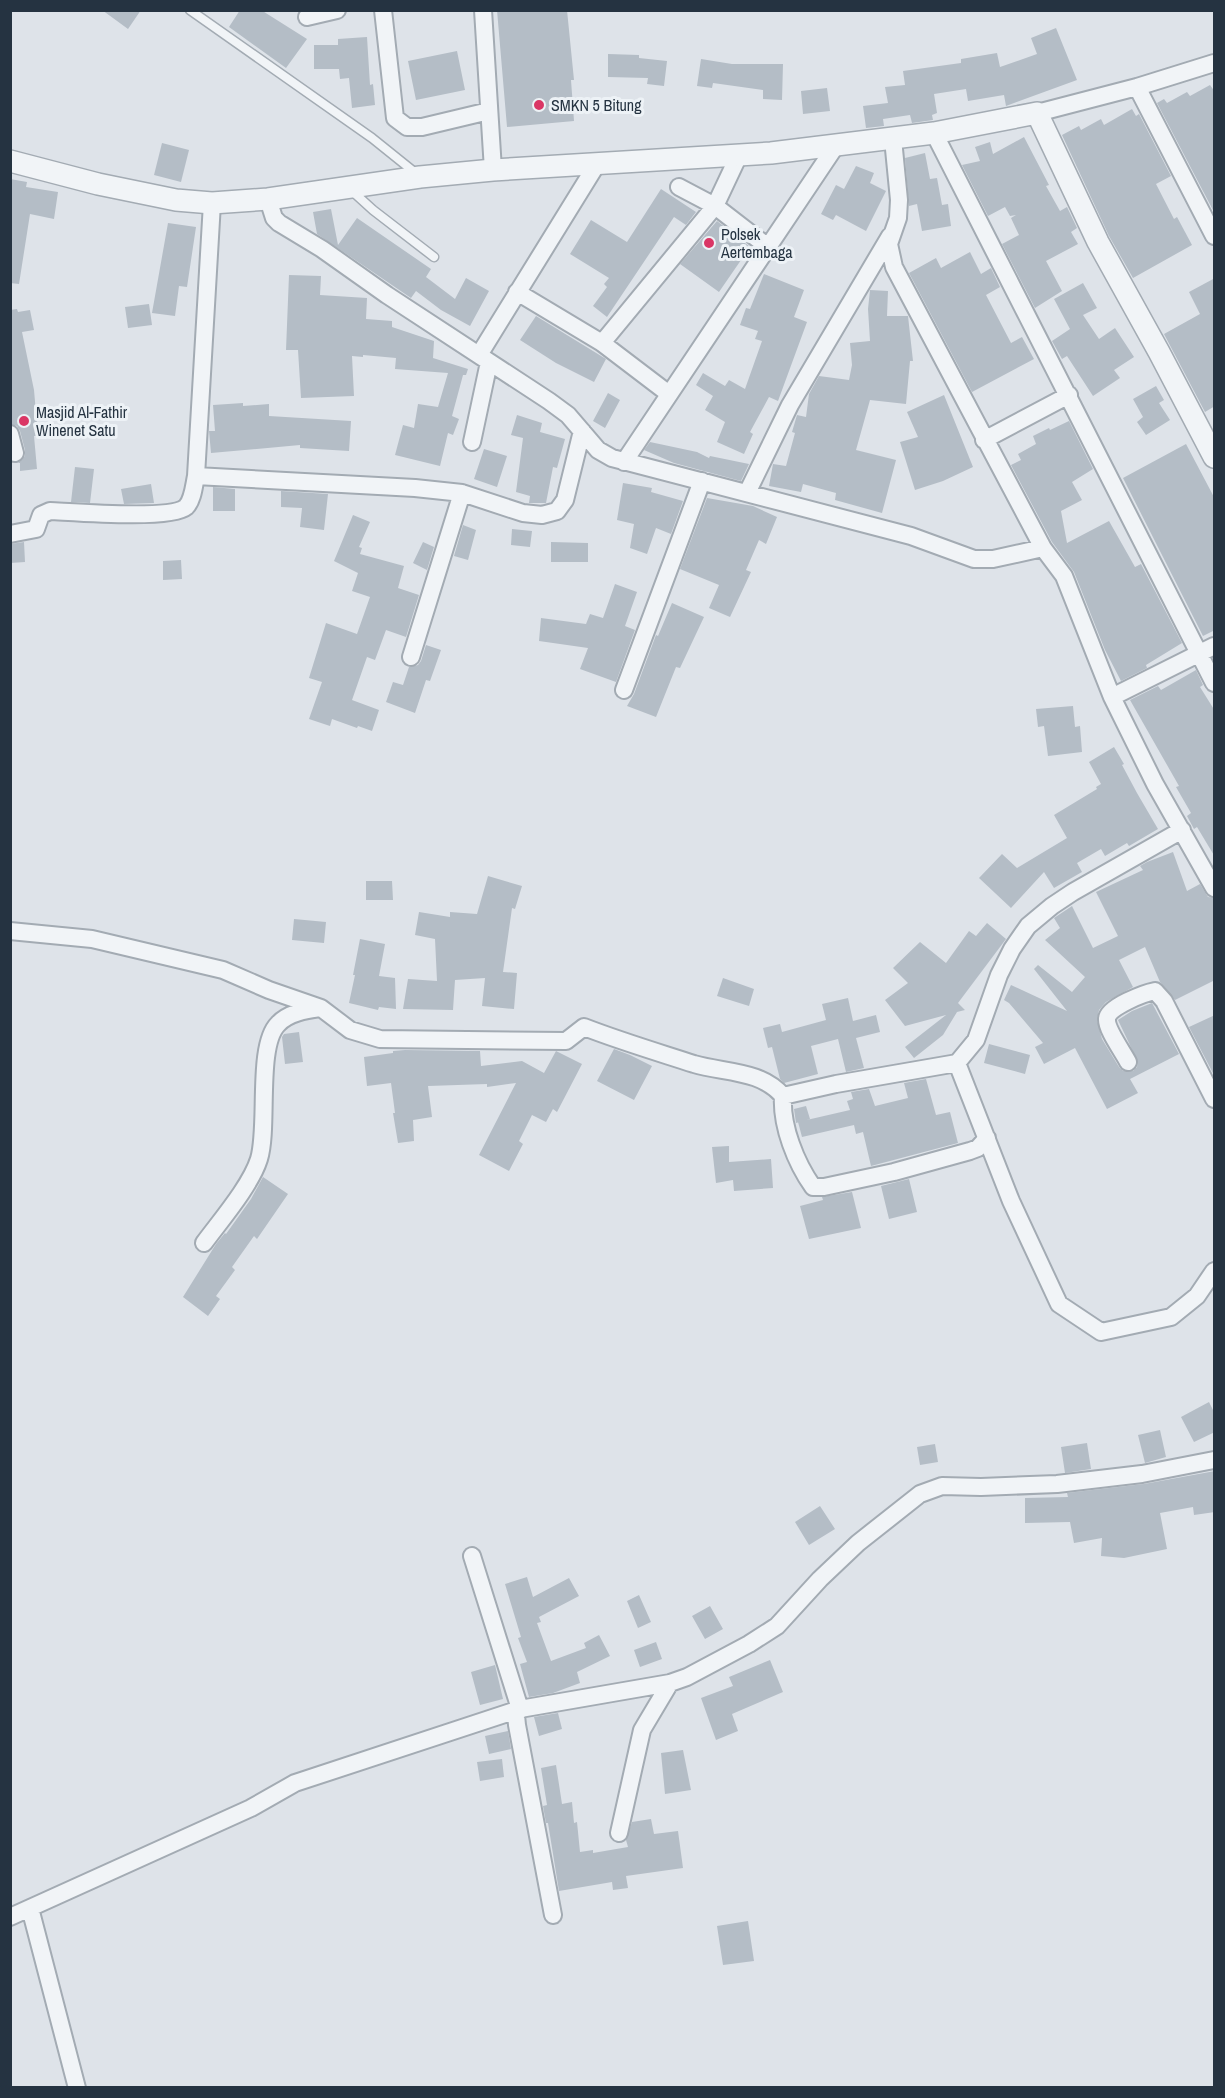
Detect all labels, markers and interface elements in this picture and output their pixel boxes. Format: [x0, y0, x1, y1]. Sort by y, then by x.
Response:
place label: SMKN 5 Bitung [551, 94, 642, 116]
marker: SMKN 5 Bitung [532, 98, 546, 112]
place label: Polsek Aertembaga [720, 223, 793, 263]
marker: Polsek Aertembaga [702, 236, 716, 250]
place label: Masjid Al-Fathir Winenet Satu [36, 401, 128, 441]
marker: Masjid Al-Fathir Winenet Satu [17, 414, 31, 428]

